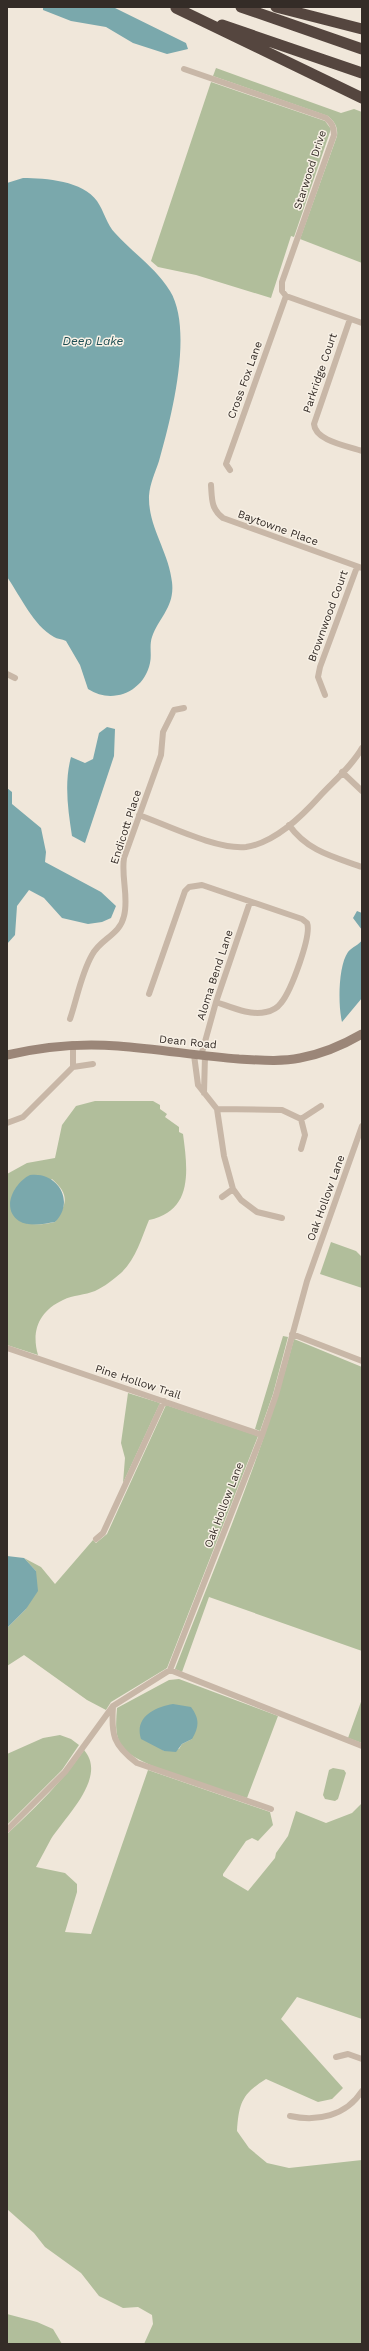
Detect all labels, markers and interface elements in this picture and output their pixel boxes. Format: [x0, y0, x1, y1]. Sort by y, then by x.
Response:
street label: Starwood Drive [291, 129, 329, 211]
street label: Parkridge Court [300, 331, 340, 415]
water label: Deep Lake [63, 334, 124, 348]
street label: Cross Fox Lane [225, 339, 265, 421]
street label: Baytowne Place [236, 507, 320, 549]
street label: Brownwood Court [305, 568, 351, 664]
street label: Endicott Place [108, 788, 144, 866]
street label: Aloma Bend Lane [194, 928, 236, 1022]
street label: Dean Road [159, 1033, 217, 1051]
street label: Oak Hollow Lane [304, 1153, 348, 1243]
street label: Pine Hollow Trail [93, 1362, 183, 1402]
street label: Oak Hollow Lane [202, 1460, 246, 1550]

